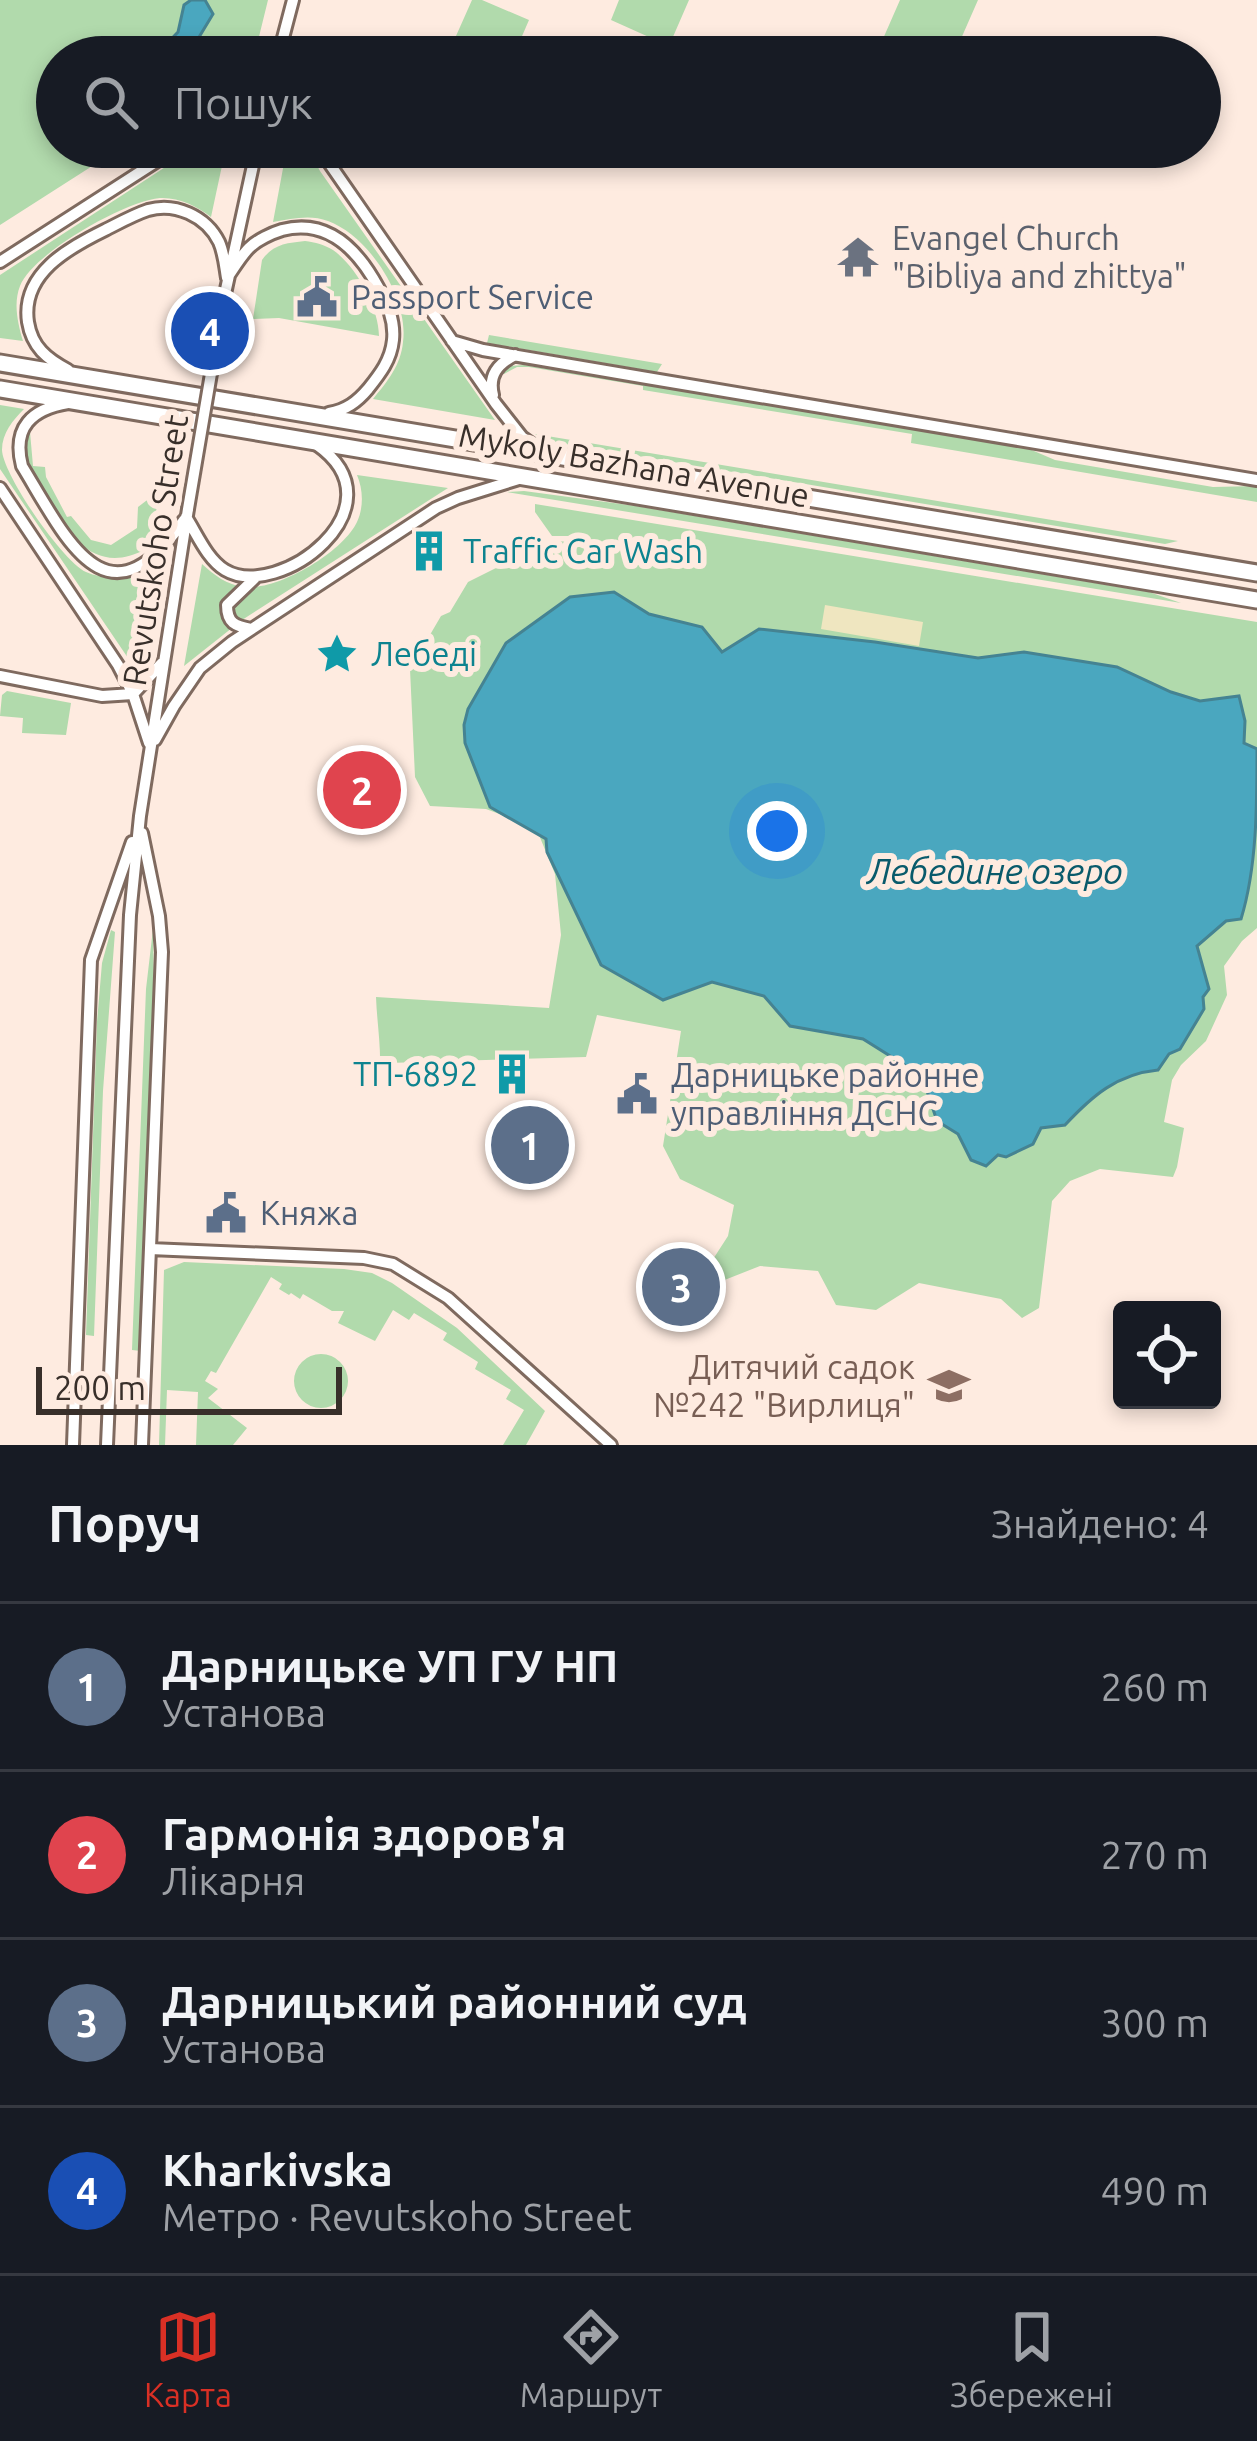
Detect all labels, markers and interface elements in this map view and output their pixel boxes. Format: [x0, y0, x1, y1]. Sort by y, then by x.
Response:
search box [36, 36, 1221, 168]
icon: search [78, 69, 144, 135]
text: Пошук [174, 77, 313, 128]
place label: Evangel Church "Bibliya and zhittya" [892, 219, 1187, 294]
temple icon: Evangel Church "Bibliya and zhittya" [835, 234, 881, 280]
public building icon: Passport Service [294, 274, 340, 320]
place label: Passport Service [351, 278, 594, 315]
pin: 4 [171, 286, 249, 376]
street label: Revutskoho Street [115, 412, 194, 688]
street label: Mykoly Bazhana Avenue [456, 415, 812, 514]
building icon: Traffic Car Wash [406, 528, 452, 574]
place label: Traffic Car Wash [463, 532, 703, 569]
place icon: Лебеді [314, 631, 360, 677]
place label: Лебеді [371, 635, 477, 672]
pin: 2 [323, 745, 401, 835]
your location [747, 801, 807, 861]
water label: Лебедине озеро [865, 850, 1123, 891]
building icon: ТП-6892 [489, 1051, 535, 1097]
place label: ТП-6892 [353, 1055, 478, 1092]
place label: Дарницьке районне управління ДСНС [671, 1056, 979, 1131]
public building icon: Дарницьке районне управління ДСНС [614, 1071, 660, 1117]
pin: 1 [491, 1100, 569, 1190]
public building icon: Княжа [203, 1190, 249, 1236]
place label: Княжа [260, 1194, 359, 1231]
pin: 3 [642, 1242, 720, 1332]
map controls [1113, 1301, 1221, 1409]
button: locate [1113, 1301, 1221, 1409]
place label: Дитячий садок №242 "Вирлиця" [653, 1348, 915, 1423]
scale bar [36, 1361, 342, 1414]
school or university icon: Дитячий садок №242 "Вирлиця" [926, 1363, 972, 1409]
text: 200 m [54, 1369, 146, 1406]
text: Поруч [48, 1494, 201, 1552]
text: Знайдено: 4 [991, 1502, 1209, 1545]
text: Дарницьке УП ГУ НП [162, 1640, 618, 1691]
text: 1 [76, 1665, 98, 1708]
text: 260 m [1100, 1665, 1209, 1708]
text: Установа [162, 1691, 326, 1734]
text: Гармонія здоров'я [162, 1808, 566, 1859]
text: 2 [76, 1833, 98, 1876]
text: 270 m [1100, 1833, 1209, 1876]
text: Лікарня [162, 1859, 305, 1902]
text: Дарницький районний суд [162, 1976, 747, 2027]
text: 3 [76, 2001, 98, 2044]
text: 300 m [1100, 2001, 1209, 2044]
text: Установа [162, 2027, 326, 2070]
text: Kharkivska [162, 2144, 393, 2195]
text: 4 [76, 2169, 98, 2212]
text: 490 m [1100, 2169, 1209, 2212]
text: Метро · Revutskoho Street [162, 2195, 632, 2238]
tab: Карта [144, 2304, 232, 2413]
tab: Маршрут [520, 2304, 662, 2413]
tab: Збережені [950, 2304, 1113, 2413]

